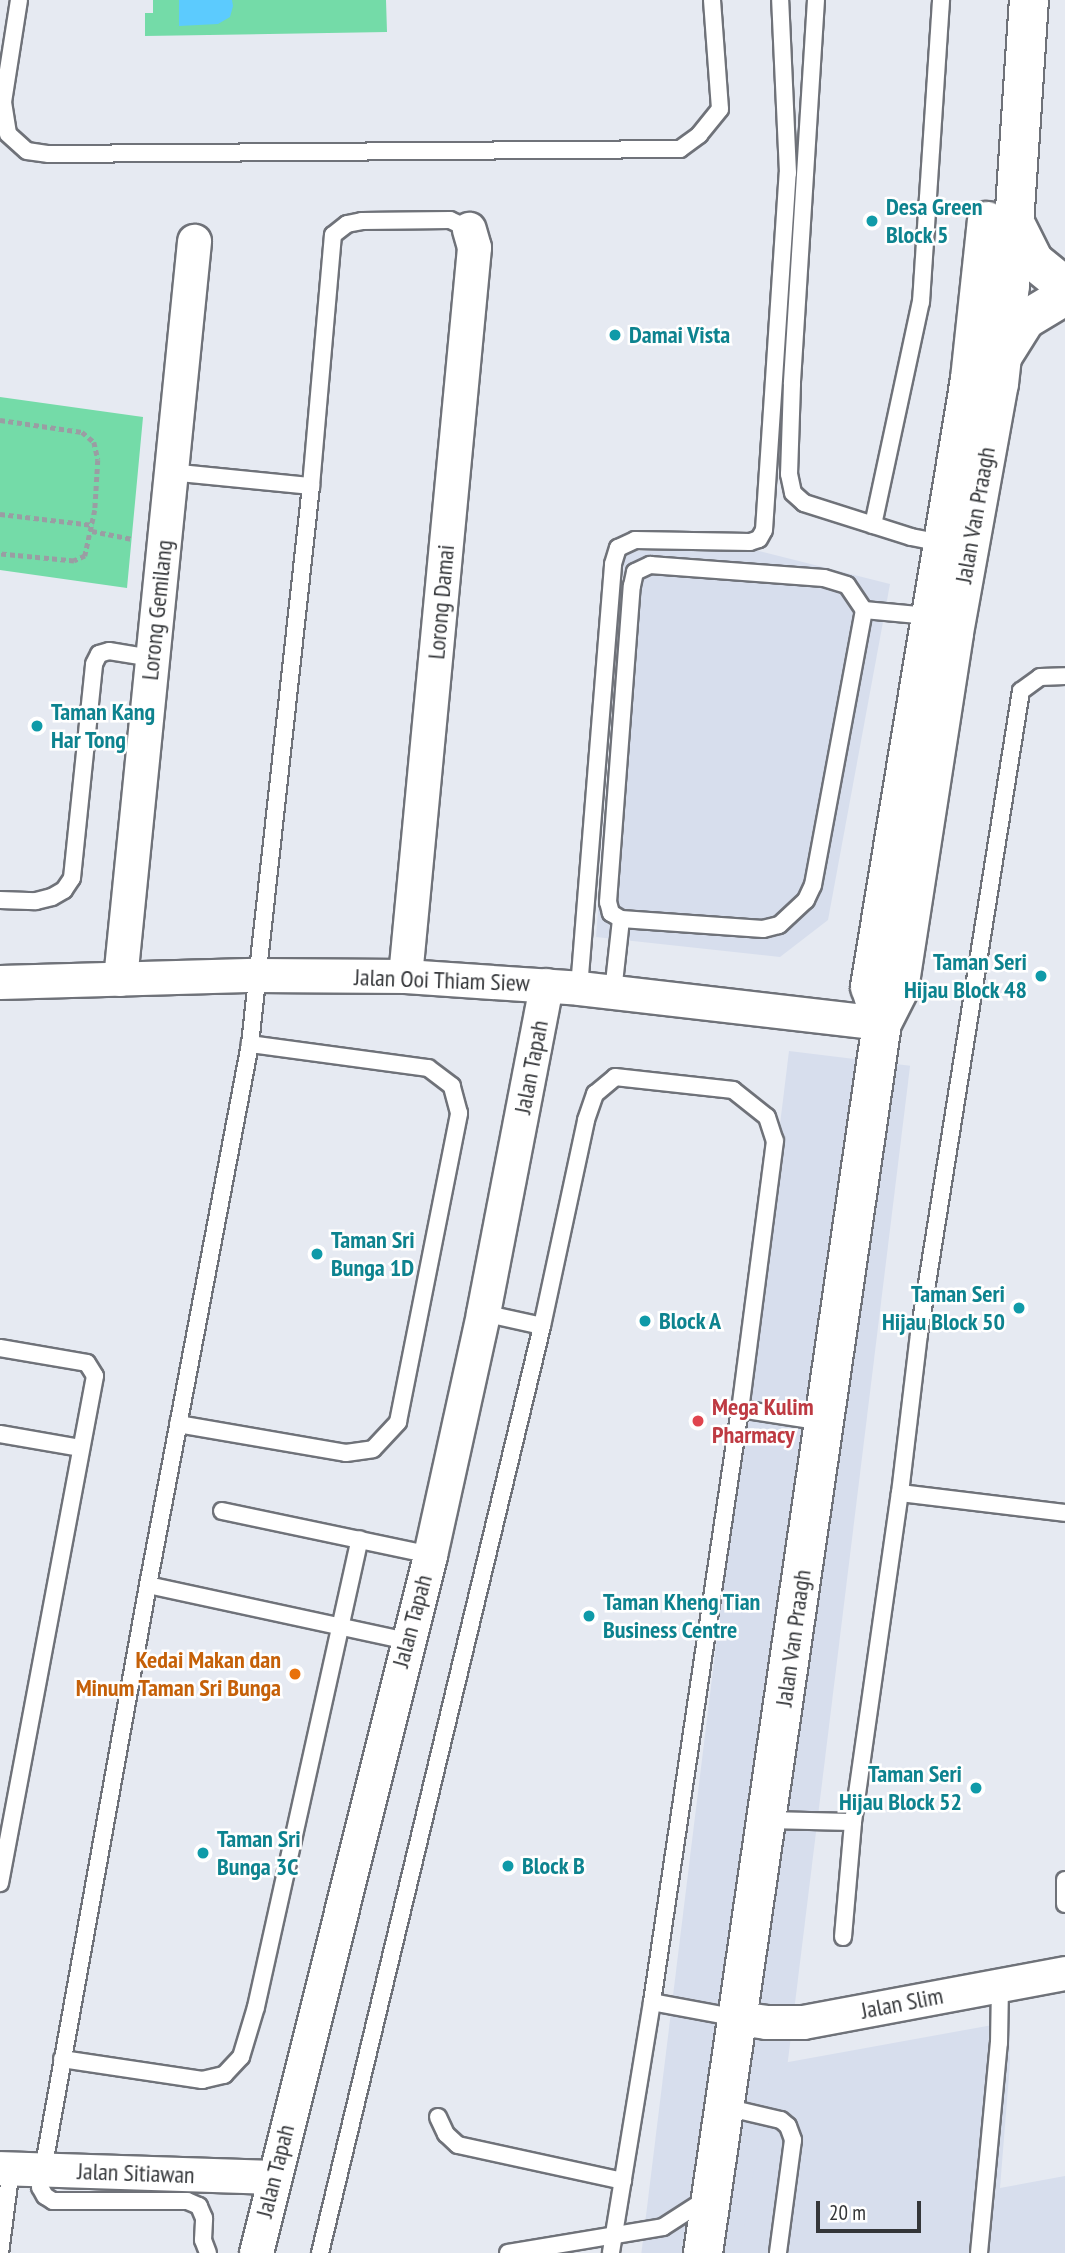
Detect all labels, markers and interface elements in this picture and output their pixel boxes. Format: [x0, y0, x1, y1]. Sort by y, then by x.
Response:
place label: Desa Green Block 5 [886, 193, 983, 249]
marker: Desa Green Block 5 [864, 213, 880, 229]
place label: Damai Vista [629, 321, 731, 349]
marker: Damai Vista [607, 327, 623, 343]
street label: Jalan Van Praagh [949, 444, 1001, 586]
street label: Lorong Gemilang [135, 538, 179, 682]
street label: Lorong Damai [422, 544, 460, 660]
place label: Taman Kang Har Tong [51, 698, 155, 754]
marker: Taman Kang Har Tong [29, 718, 45, 734]
place label: Taman Seri Hijau Block 48 [903, 948, 1027, 1004]
street label: Jalan Ooi Thiam Siew [353, 963, 531, 997]
marker: Taman Seri Hijau Block 48 [1033, 968, 1049, 984]
street label: Jalan Tapah [508, 1018, 554, 1116]
place label: Taman Sri Bunga 1D [331, 1226, 415, 1282]
marker: Taman Sri Bunga 1D [309, 1246, 325, 1262]
place label: Taman Seri Hijau Block 50 [881, 1280, 1005, 1336]
marker: Taman Seri Hijau Block 50 [1011, 1300, 1027, 1316]
place label: Block A [659, 1307, 723, 1335]
marker: Block A [637, 1313, 653, 1329]
place label: Mega Kulim Pharmacy [712, 1393, 814, 1449]
marker: Mega Kulim Pharmacy [690, 1413, 706, 1429]
street label: Jalan Van Praagh [769, 1567, 817, 1709]
street label: Jalan Tapah [386, 1571, 438, 1671]
place label: Taman Kheng Tian Business Centre [603, 1588, 761, 1644]
marker: Taman Kheng Tian Business Centre [581, 1608, 597, 1624]
place label: Kedai Makan dan Minum Taman Sri Bunga [75, 1646, 281, 1702]
marker: Kedai Makan dan Minum Taman Sri Bunga [287, 1666, 303, 1682]
place label: Taman Seri Hijau Block 52 [838, 1760, 962, 1816]
marker: Taman Seri Hijau Block 52 [968, 1780, 984, 1796]
place label: Taman Sri Bunga 3C [217, 1825, 301, 1881]
marker: Taman Sri Bunga 3C [195, 1845, 211, 1861]
place label: Block B [522, 1852, 585, 1880]
marker: Block B [500, 1858, 516, 1874]
street label: Jalan Slim [859, 1981, 945, 2025]
street label: Jalan Tapah [250, 2121, 300, 2221]
street label: Jalan Sitiawan [77, 2157, 195, 2189]
scale bar [820, 2186, 925, 2230]
text: 20 m [829, 2199, 866, 2226]

